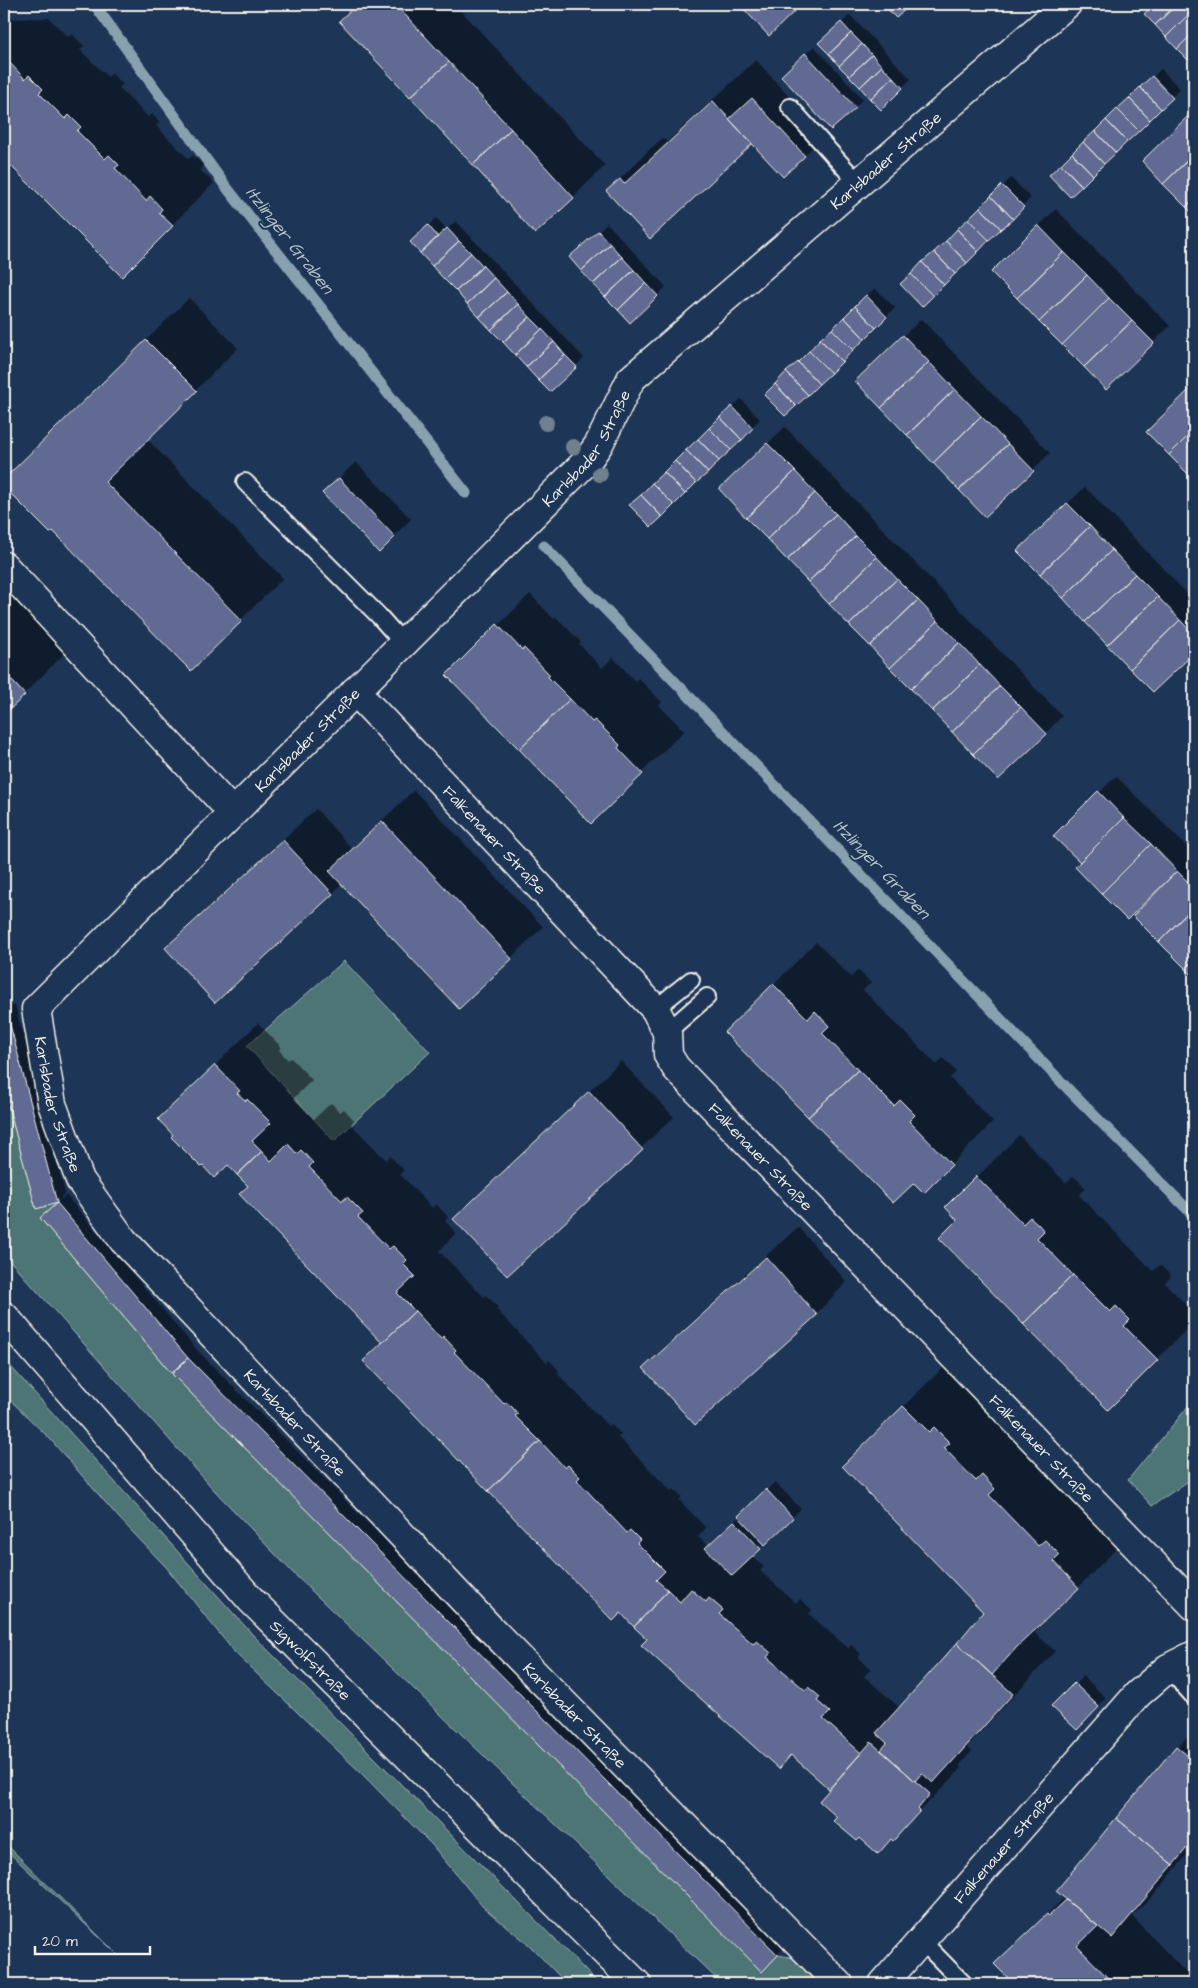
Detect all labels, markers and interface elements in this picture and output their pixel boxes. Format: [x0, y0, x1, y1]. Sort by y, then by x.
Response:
street label: Karlsbader Straße [826, 107, 947, 215]
water label: Itzlinger Graben [239, 181, 341, 301]
street label: Karlsbader Straße [537, 386, 636, 512]
street label: Karlsbader Straße [250, 683, 365, 797]
street label: Falkenauer Straße [437, 781, 551, 900]
water label: Itzlinger Graben [827, 814, 937, 927]
street label: Karlsbader Straße [29, 1035, 86, 1176]
street label: Falkenauer Straße [703, 1098, 818, 1216]
street label: Karlsbader Straße [239, 1365, 351, 1482]
street label: Falkenauer Straße [984, 1390, 1099, 1508]
street label: Sigwolfstraße [265, 1615, 356, 1706]
street label: Karlsbader Straße [518, 1658, 632, 1774]
street label: Falkenauer Straße [949, 1787, 1059, 1909]
scale bar [35, 1923, 150, 1955]
text: 20 m [42, 1931, 78, 1952]

